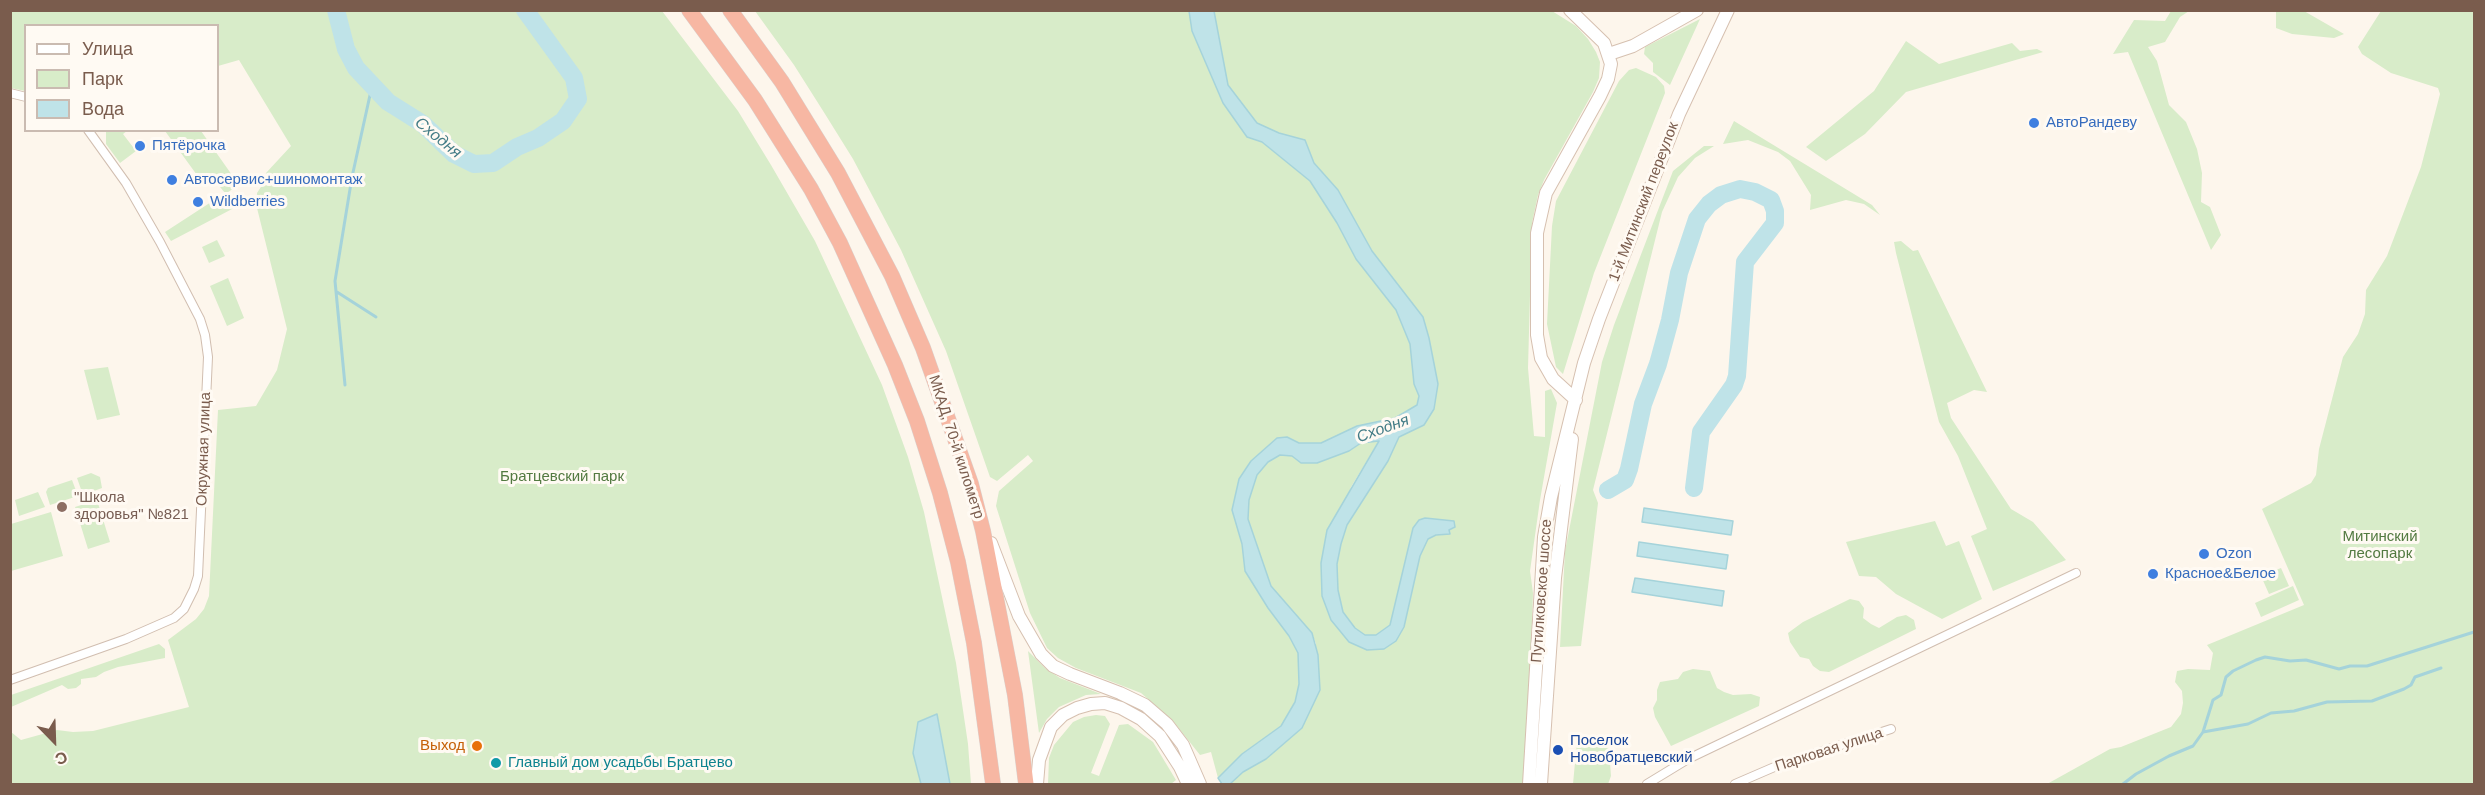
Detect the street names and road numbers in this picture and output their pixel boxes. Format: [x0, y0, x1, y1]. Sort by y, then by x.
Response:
street label: 1-й Митинский переулок [1605, 120, 1683, 284]
street label: МКАД, 70-й километр [924, 373, 988, 521]
street label: Окружная улица [193, 392, 215, 506]
street label: Путилковское шоссе [1528, 519, 1556, 663]
street label: Парковая улица [1773, 724, 1885, 776]

